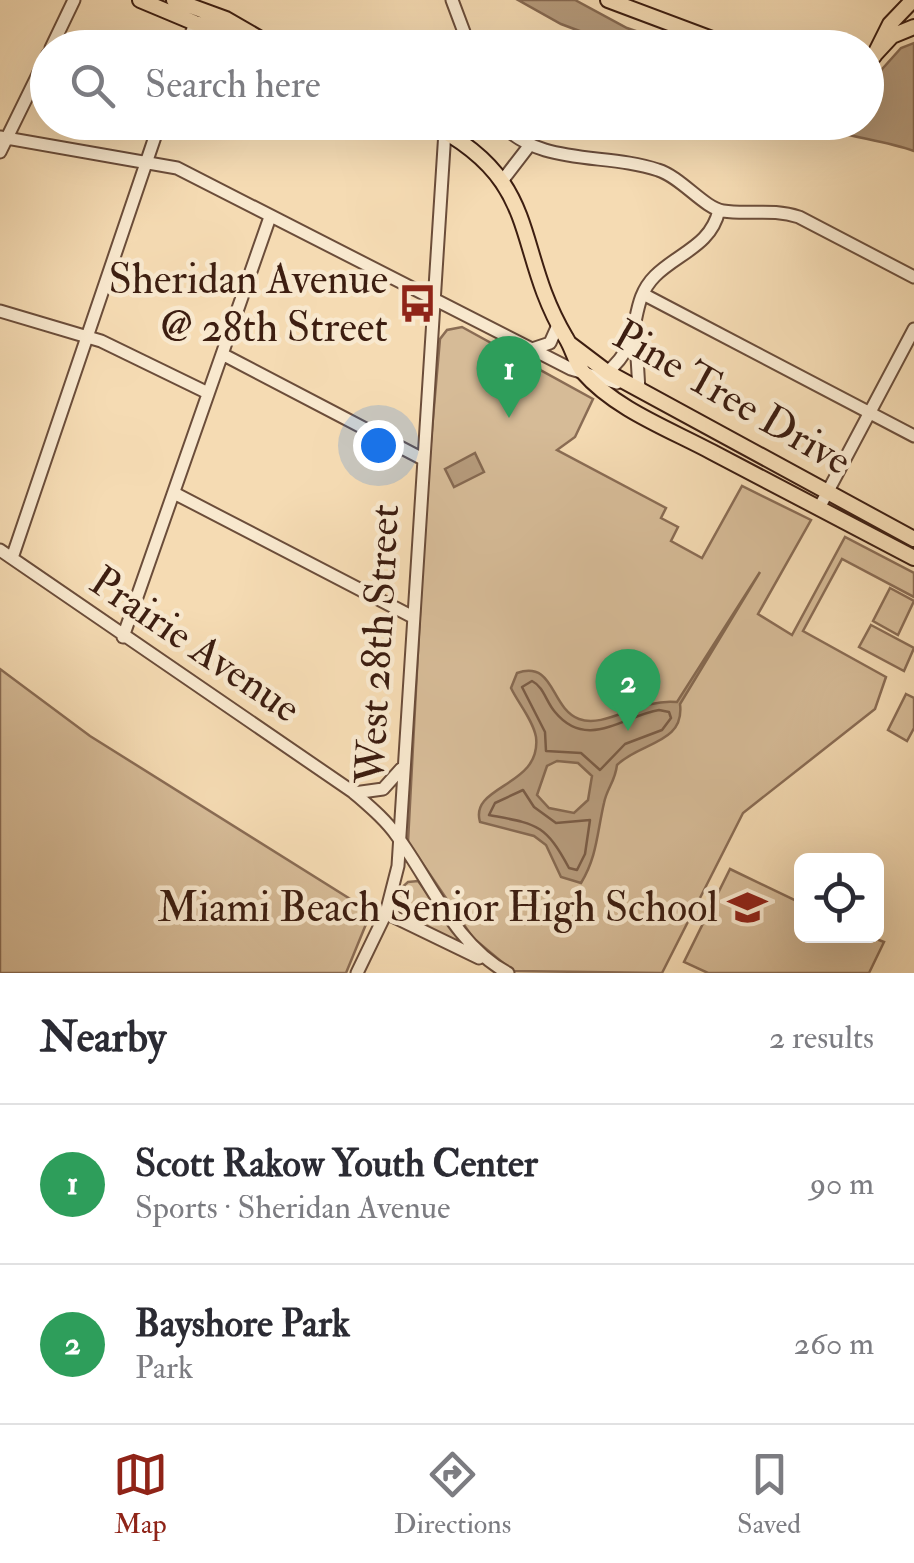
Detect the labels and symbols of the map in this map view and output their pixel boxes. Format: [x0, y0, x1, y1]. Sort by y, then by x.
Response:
place label: Sheridan Avenue @ 28th Street [108, 254, 388, 354]
bus stop icon: Sheridan Avenue @ 28th Street [397, 283, 439, 325]
street label: Pine Tree Drive [604, 309, 860, 487]
pin: 1 [476, 336, 542, 418]
your location [353, 420, 404, 471]
street label: West 28th Street [345, 503, 411, 786]
street label: Prairie Avenue [80, 556, 310, 734]
pin: 2 [596, 648, 660, 731]
place label: Miami Beach Senior High School [158, 882, 718, 934]
school or university icon: Miami Beach Senior High School [727, 887, 769, 929]

